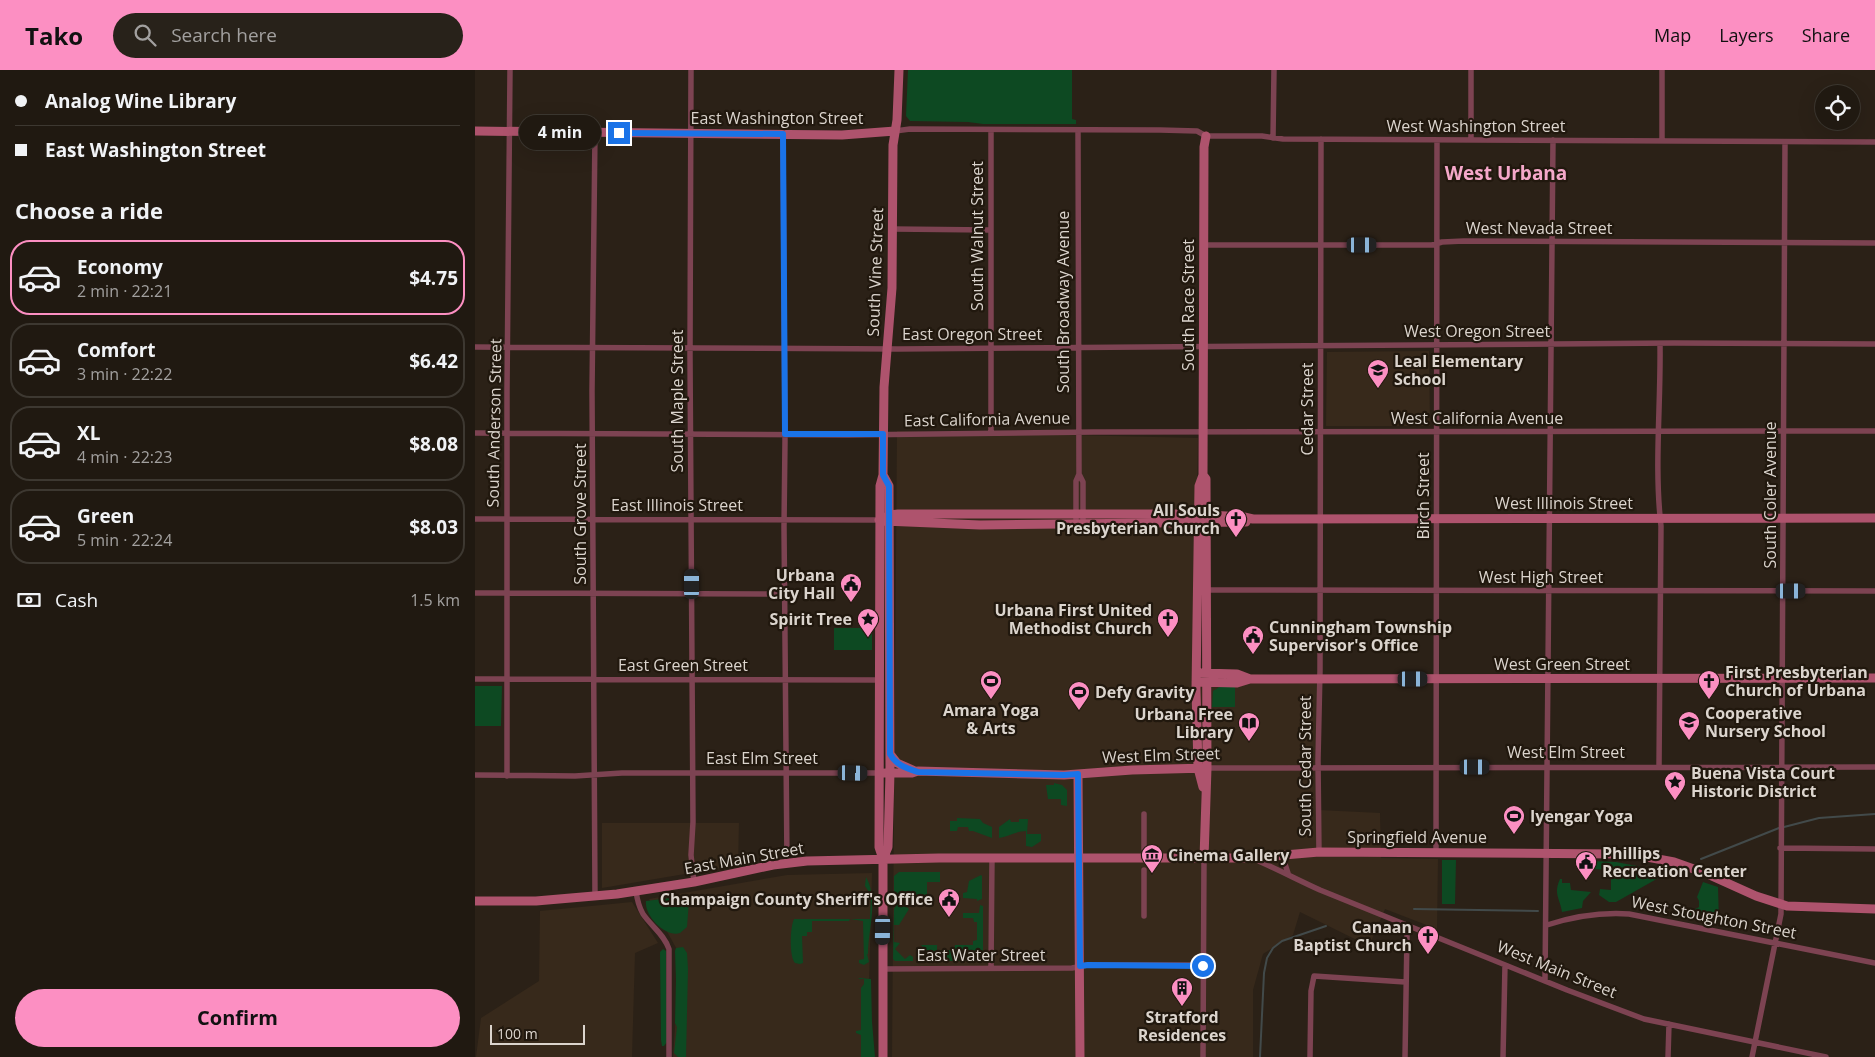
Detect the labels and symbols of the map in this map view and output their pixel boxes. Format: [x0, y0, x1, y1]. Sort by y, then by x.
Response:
street label: East Washington Street [691, 107, 864, 129]
street label: West Washington Street [1387, 115, 1566, 137]
callout: 4 min [519, 116, 601, 150]
route end [608, 122, 630, 144]
district label: West Urbana [1445, 160, 1567, 186]
street label: South Walnut Street [966, 161, 988, 311]
street label: South Vine Street [862, 207, 888, 337]
street label: South Broadway Avenue [1052, 211, 1074, 393]
street label: West Nevada Street [1466, 217, 1613, 239]
car [1347, 238, 1377, 253]
street label: South Race Street [1177, 239, 1199, 371]
street label: West Oregon Street [1404, 320, 1550, 342]
street label: East Oregon Street [902, 323, 1042, 345]
street label: South Maple Street [666, 329, 688, 472]
street label: South Anderson Street [482, 338, 506, 508]
place label: Leal Elementary School [1394, 350, 1524, 390]
school or university icon: Leal Elementary School [1366, 358, 1390, 389]
street label: Cedar Street [1296, 362, 1318, 456]
street label: East California Avenue [904, 407, 1070, 431]
street label: West California Avenue [1391, 407, 1563, 429]
street label: South Coler Avenue [1759, 421, 1781, 569]
street label: South Grove Street [569, 443, 591, 585]
street label: Birch Street [1412, 452, 1434, 540]
street label: West Illinois Street [1495, 492, 1633, 514]
street label: East Illinois Street [611, 494, 743, 516]
place label: All Souls Presbyterian Church [1056, 499, 1220, 539]
church icon: All Souls Presbyterian Church [1224, 507, 1248, 538]
place label: Urbana City Hall [768, 564, 835, 604]
street label: West High Street [1479, 566, 1604, 588]
car [684, 569, 699, 599]
public building icon: Urbana City Hall [839, 572, 863, 603]
car [1776, 584, 1806, 599]
place label: Urbana First United Methodist Church [995, 599, 1152, 639]
place icon: Spirit Tree [856, 607, 880, 638]
church icon: Urbana First United Methodist Church [1156, 607, 1180, 638]
place label: Spirit Tree [769, 608, 852, 630]
place label: Cunningham Township Supervisor's Office [1269, 616, 1452, 656]
public building icon: Cunningham Township Supervisor's Office [1241, 624, 1265, 655]
street label: West Green Street [1494, 653, 1630, 675]
street label: East Green Street [618, 654, 748, 676]
place label: First Presbyterian Church of Urbana [1725, 661, 1868, 701]
sports icon: Amara Yoga & Arts [979, 669, 1003, 700]
church icon: First Presbyterian Church of Urbana [1697, 669, 1721, 700]
car [1398, 672, 1428, 687]
sports icon: Defy Gravity [1067, 680, 1091, 711]
place label: Defy Gravity [1095, 681, 1195, 703]
street label: South Cedar Street [1294, 695, 1316, 837]
place label: Amara Yoga & Arts [943, 699, 1039, 739]
place label: Cooperative Nursery School [1705, 702, 1826, 742]
place label: Urbana Free Library [1135, 703, 1234, 743]
school or university icon: Cooperative Nursery School [1677, 710, 1701, 741]
library icon: Urbana Free Library [1237, 711, 1261, 742]
street label: West Elm Street [1507, 741, 1625, 763]
street label: West Elm Street [1102, 742, 1221, 768]
street label: East Elm Street [706, 747, 818, 769]
car [1460, 760, 1490, 775]
place label: Buena Vista Court Historic District [1691, 762, 1835, 802]
car [837, 765, 868, 781]
place icon: Buena Vista Court Historic District [1663, 770, 1687, 801]
sports icon: Iyengar Yoga [1502, 804, 1526, 835]
place label: Iyengar Yoga [1530, 805, 1633, 827]
street label: Springfield Avenue [1347, 826, 1487, 848]
street label: East Main Street [682, 837, 806, 879]
place label: Phillips Recreation Center [1602, 842, 1747, 882]
museum icon: Cinema Gallery [1140, 843, 1164, 874]
place label: Cinema Gallery [1168, 844, 1290, 866]
public building icon: Phillips Recreation Center [1574, 850, 1598, 881]
public building icon: Champaign County Sheriff's Office [937, 887, 961, 918]
place label: Champaign County Sheriff's Office [660, 888, 933, 910]
street label: West Stoughton Street [1630, 890, 1799, 944]
car [875, 915, 890, 945]
place label: Canaan Baptist Church [1293, 916, 1412, 956]
church icon: Canaan Baptist Church [1416, 924, 1440, 955]
street label: West Main Street [1494, 935, 1620, 1003]
street label: East Water Street [917, 944, 1046, 966]
route start [1192, 955, 1214, 977]
building icon: Stratford Residences [1170, 976, 1194, 1007]
place label: Stratford Residences [1138, 1006, 1226, 1046]
scale bar [490, 1022, 585, 1045]

